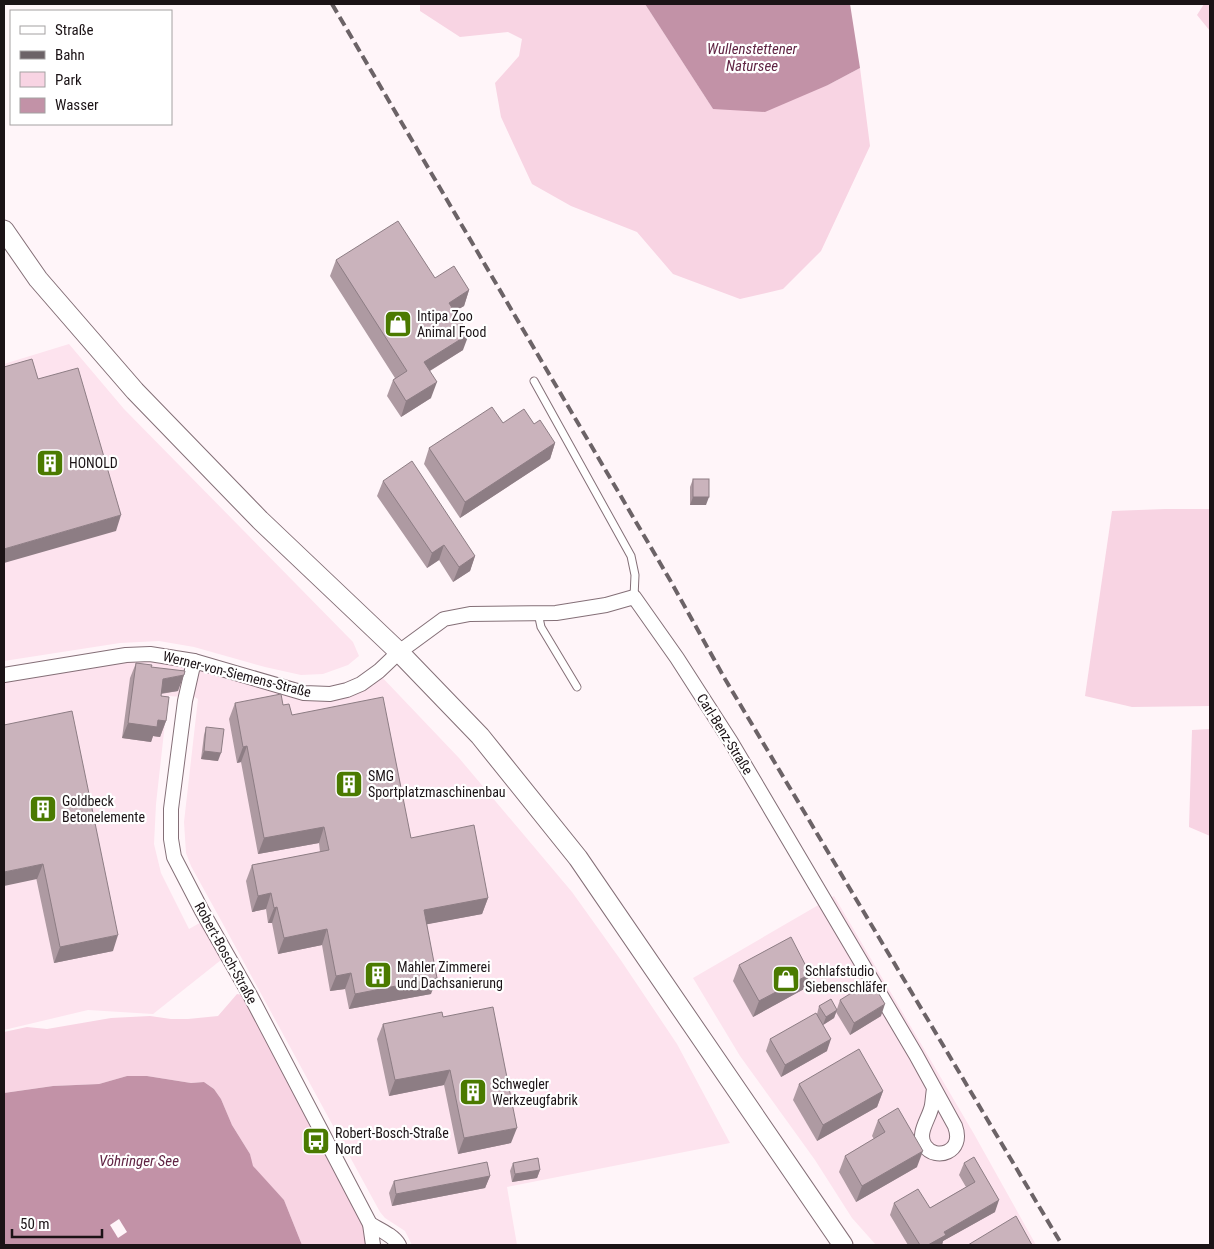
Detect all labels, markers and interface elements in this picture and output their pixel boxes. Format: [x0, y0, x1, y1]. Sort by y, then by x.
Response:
legend [10, 10, 172, 125]
text: Straße [55, 21, 94, 39]
water label: Wullenstettener Natursee [707, 40, 798, 75]
text: Bahn [55, 46, 85, 64]
text: Park [55, 71, 82, 89]
text: Wasser [55, 96, 99, 114]
place label: Intipa Zoo Animal Food [417, 308, 486, 340]
shop icon: Intipa Zoo Animal Food [383, 309, 413, 339]
building icon: HONOLD [35, 448, 65, 478]
place label: HONOLD [69, 455, 118, 471]
street label: Werner-von-Siemens-Straße [161, 648, 313, 700]
street label: Carl-Benz-Straße [694, 691, 756, 778]
place label: SMG Sportplatzmaschinenbau [368, 768, 506, 800]
building icon: SMG Sportplatzmaschinenbau [334, 769, 364, 799]
place label: Goldbeck Betonelemente [62, 793, 145, 825]
building icon: Goldbeck Betonelemente [28, 794, 58, 824]
street label: Robert-Bosch-Straße [191, 899, 261, 1007]
place label: Mahler Zimmerei und Dachsanierung [397, 959, 503, 991]
building icon: Mahler Zimmerei und Dachsanierung [363, 960, 393, 990]
place label: Schlafstudio Siebenschläfer [805, 963, 887, 995]
shop icon: Schlafstudio Siebenschläfer [771, 964, 801, 994]
place label: Schwegler Werkzeugfabrik [492, 1076, 578, 1108]
building icon: Schwegler Werkzeugfabrik [458, 1077, 488, 1107]
place label: Robert-Bosch-Straße Nord [335, 1125, 449, 1157]
bus stop icon: Robert-Bosch-Straße Nord [301, 1126, 331, 1156]
water label: Vöhringer See [99, 1152, 179, 1170]
scale bar [12, 1206, 102, 1238]
text: 50 m [20, 1215, 50, 1233]

